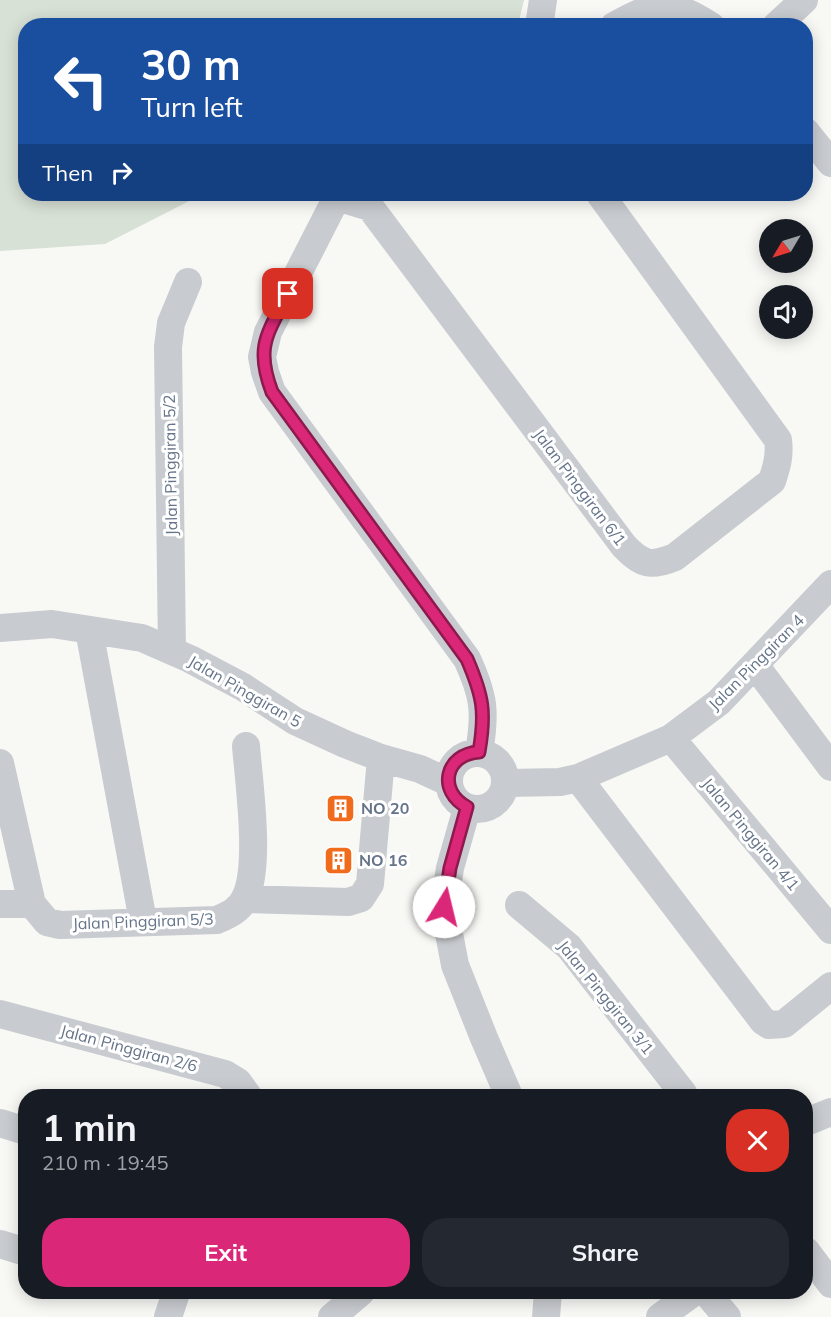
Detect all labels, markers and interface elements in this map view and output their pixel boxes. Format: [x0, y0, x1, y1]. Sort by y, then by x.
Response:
text: 30 m [141, 38, 241, 91]
icon: left [42, 42, 120, 120]
text: Turn left [141, 90, 243, 124]
icon: right [105, 156, 138, 189]
text: Then [42, 159, 93, 187]
north arrow [759, 219, 813, 273]
map controls [759, 219, 813, 339]
pin [262, 268, 313, 319]
icon: arrive [271, 277, 304, 310]
button: sound [759, 285, 813, 339]
street label: Jalan Pinggiran 5/2 [159, 394, 181, 536]
street label: Jalan Pinggiran 6/1 [530, 425, 630, 549]
street label: Jalan Pinggiran 4 [704, 610, 808, 714]
street label: Jalan Pinggiran 5 [185, 651, 305, 731]
street label: Jalan Pinggiran 4/1 [698, 773, 804, 895]
building icon: NO 20 [324, 792, 356, 824]
place label: NO 20 [361, 798, 409, 818]
building icon: NO 16 [322, 844, 354, 876]
place label: NO 16 [359, 850, 408, 870]
position arrow [412, 875, 476, 939]
street label: Jalan Pinggiran 5/3 [72, 909, 214, 933]
street label: Jalan Pinggiran 3/1 [554, 936, 658, 1058]
street label: Jalan Pinggiran 2/6 [58, 1020, 200, 1076]
text: 1 min [42, 1105, 137, 1150]
button: close [726, 1109, 789, 1172]
text: 210 m · 19:45 [42, 1150, 168, 1175]
button: Exit [42, 1218, 410, 1287]
button: Share [422, 1218, 789, 1287]

